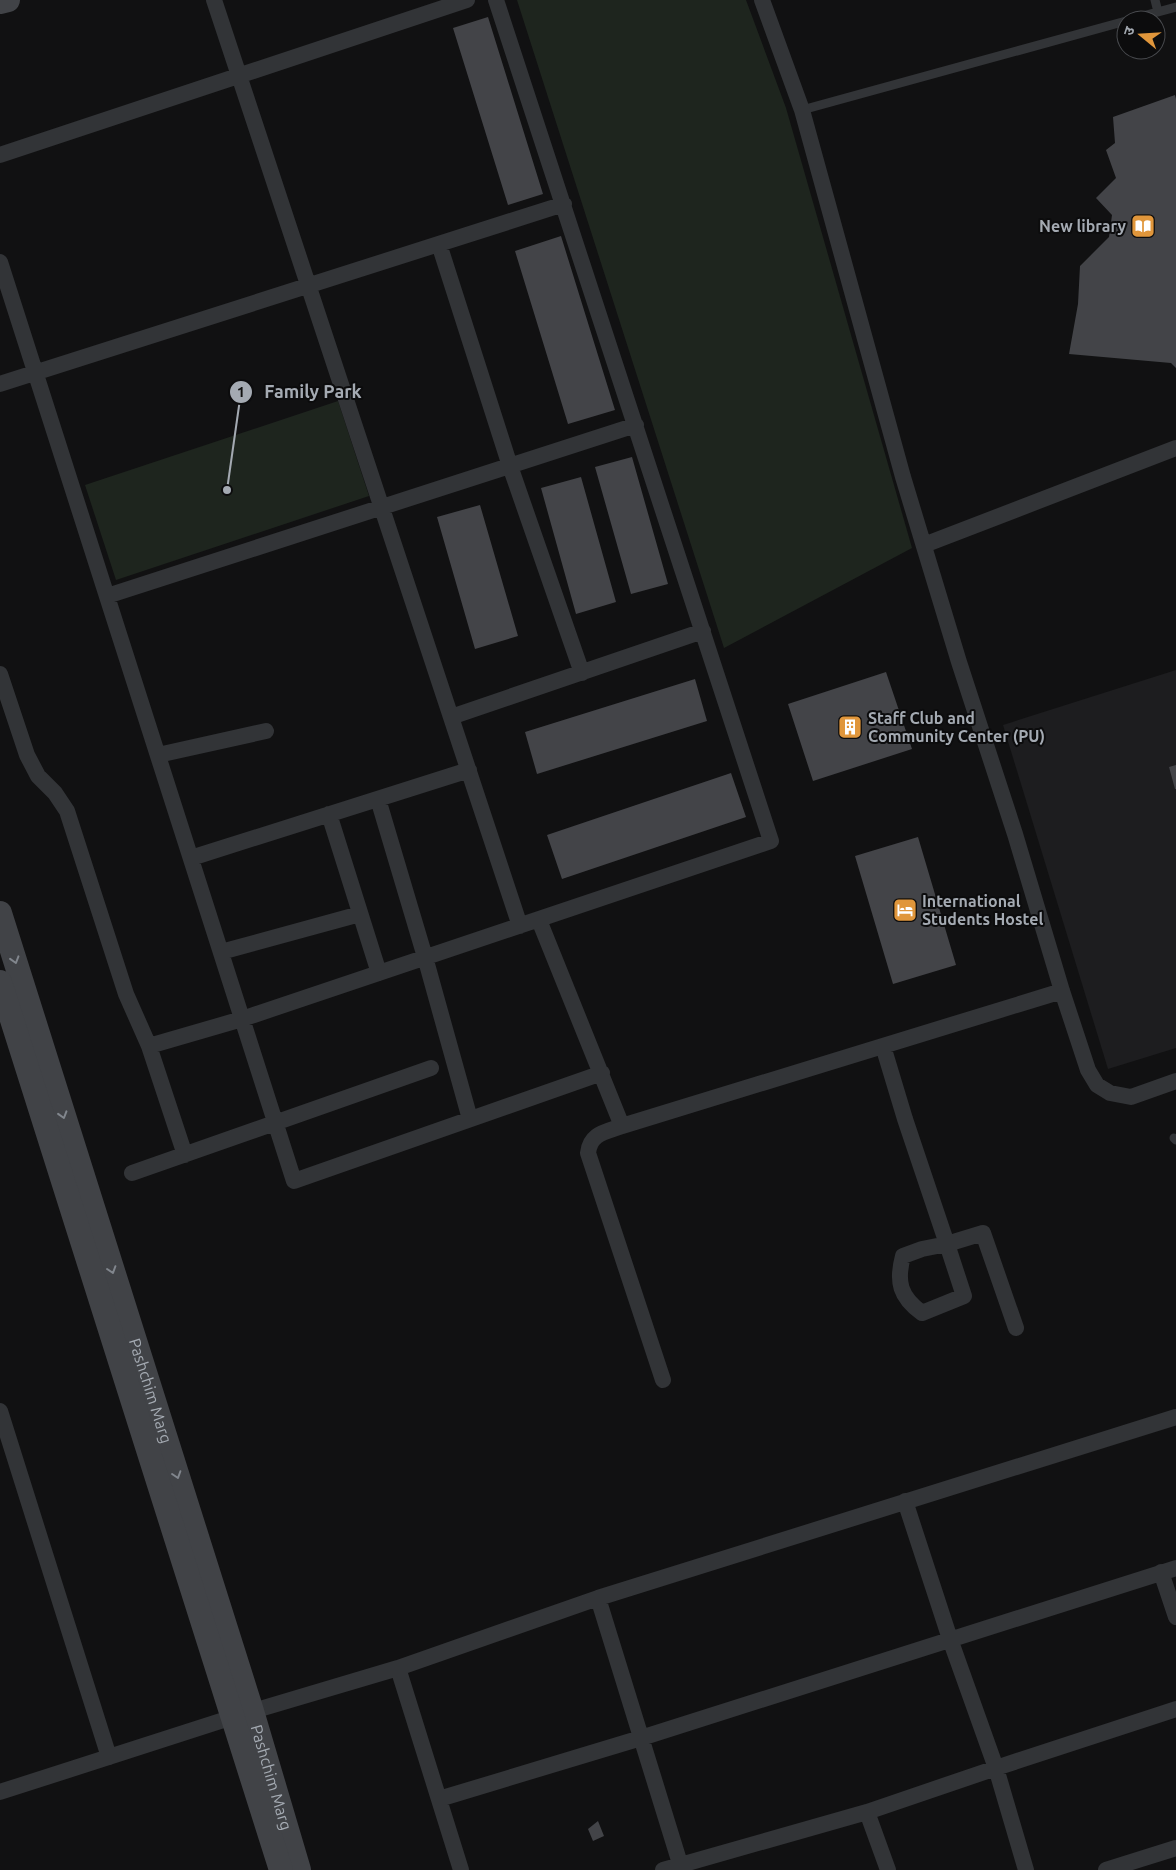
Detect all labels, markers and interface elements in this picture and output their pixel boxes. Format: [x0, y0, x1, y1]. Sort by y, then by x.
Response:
north arrow [1116, 10, 1166, 60]
text: उ [1120, 24, 1138, 37]
library icon: New library [1130, 213, 1156, 239]
place label: New library [1039, 217, 1126, 235]
callout: Family Park [229, 375, 371, 408]
text: Family Park [264, 381, 362, 401]
text: 1 [237, 383, 245, 400]
place label: Staff Club and Community Center (PU) [868, 709, 1045, 746]
building icon: Staff Club and Community Center (PU) [837, 714, 863, 740]
place label: International Students Hostel [922, 892, 1043, 928]
hotel icon: International Students Hostel [892, 897, 918, 923]
one-way arrow [9, 955, 19, 963]
one-way arrow [58, 1110, 68, 1118]
one-way arrow [106, 1265, 116, 1274]
street label: Pashchim Marg [126, 1336, 176, 1445]
one-way arrow [171, 1470, 181, 1478]
street label: Pashchim Marg [248, 1722, 296, 1832]

